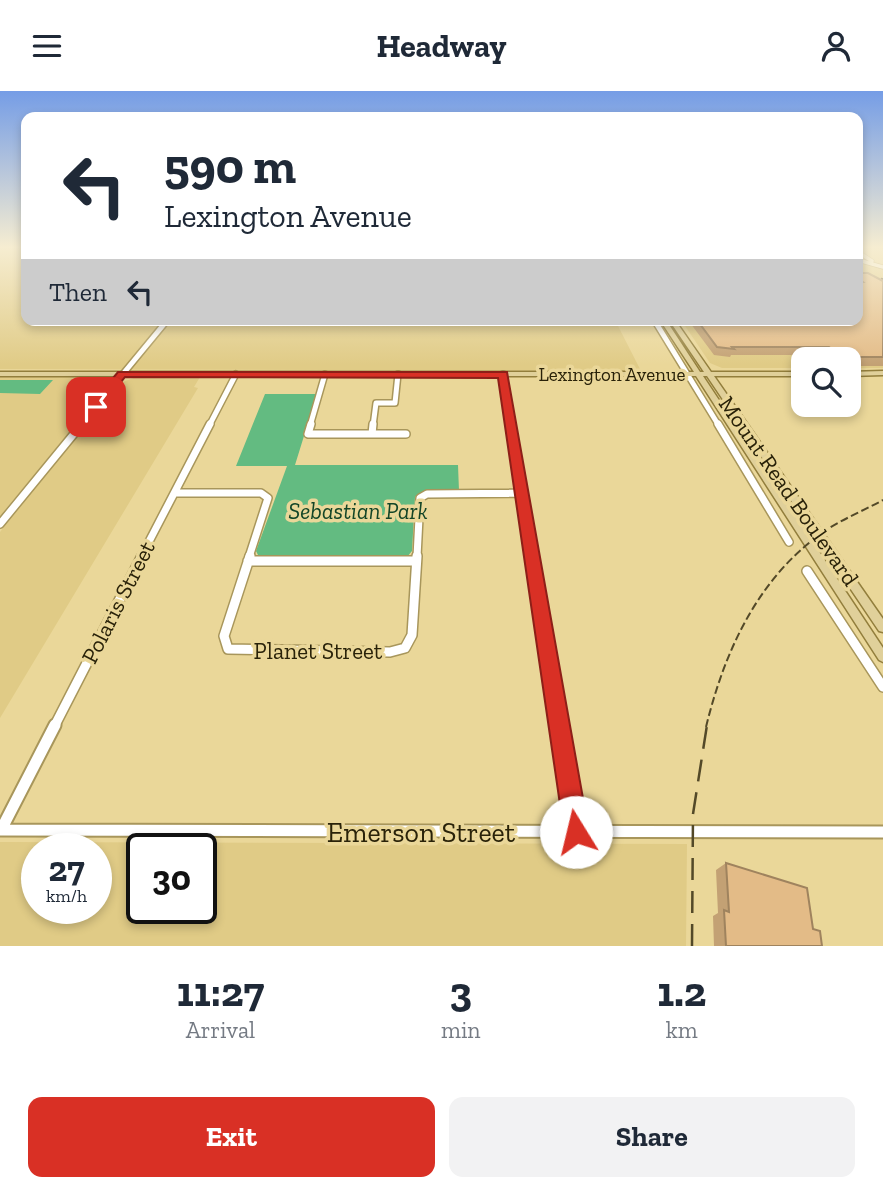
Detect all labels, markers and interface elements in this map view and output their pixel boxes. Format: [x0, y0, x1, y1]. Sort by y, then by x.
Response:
icon: menu [28, 27, 66, 65]
text: Headway [376, 27, 507, 65]
icon: person [817, 27, 855, 65]
text: 590 m [164, 137, 296, 196]
icon: left [49, 140, 140, 231]
text: Lexington Avenue [164, 197, 412, 235]
icon: left [121, 273, 159, 311]
text: Then [49, 276, 107, 308]
map controls [791, 347, 861, 417]
button: search [791, 347, 861, 417]
street label: Lexington Avenue [538, 363, 686, 386]
pin [66, 377, 126, 437]
icon: arrive [77, 388, 115, 426]
street label: Mount Read Boulevard [713, 391, 865, 592]
park label: Sebastian Park [288, 497, 428, 525]
street label: Polaris Street [75, 536, 161, 668]
street label: Planet Street [254, 637, 383, 665]
position arrow [539, 795, 613, 869]
street label: Emerson Street [327, 816, 516, 849]
speed limit sign: 30 [126, 833, 217, 924]
text: 27 [48, 848, 85, 890]
text: km/h [46, 885, 87, 907]
text: 11:27 [177, 966, 264, 1017]
text: 3 [450, 966, 472, 1017]
text: 1.2 [657, 966, 706, 1017]
text: Arrival [186, 1016, 255, 1044]
text: min [441, 1016, 481, 1044]
text: km [666, 1016, 698, 1044]
button: Exit [28, 1097, 435, 1177]
button: Share [449, 1097, 855, 1177]

